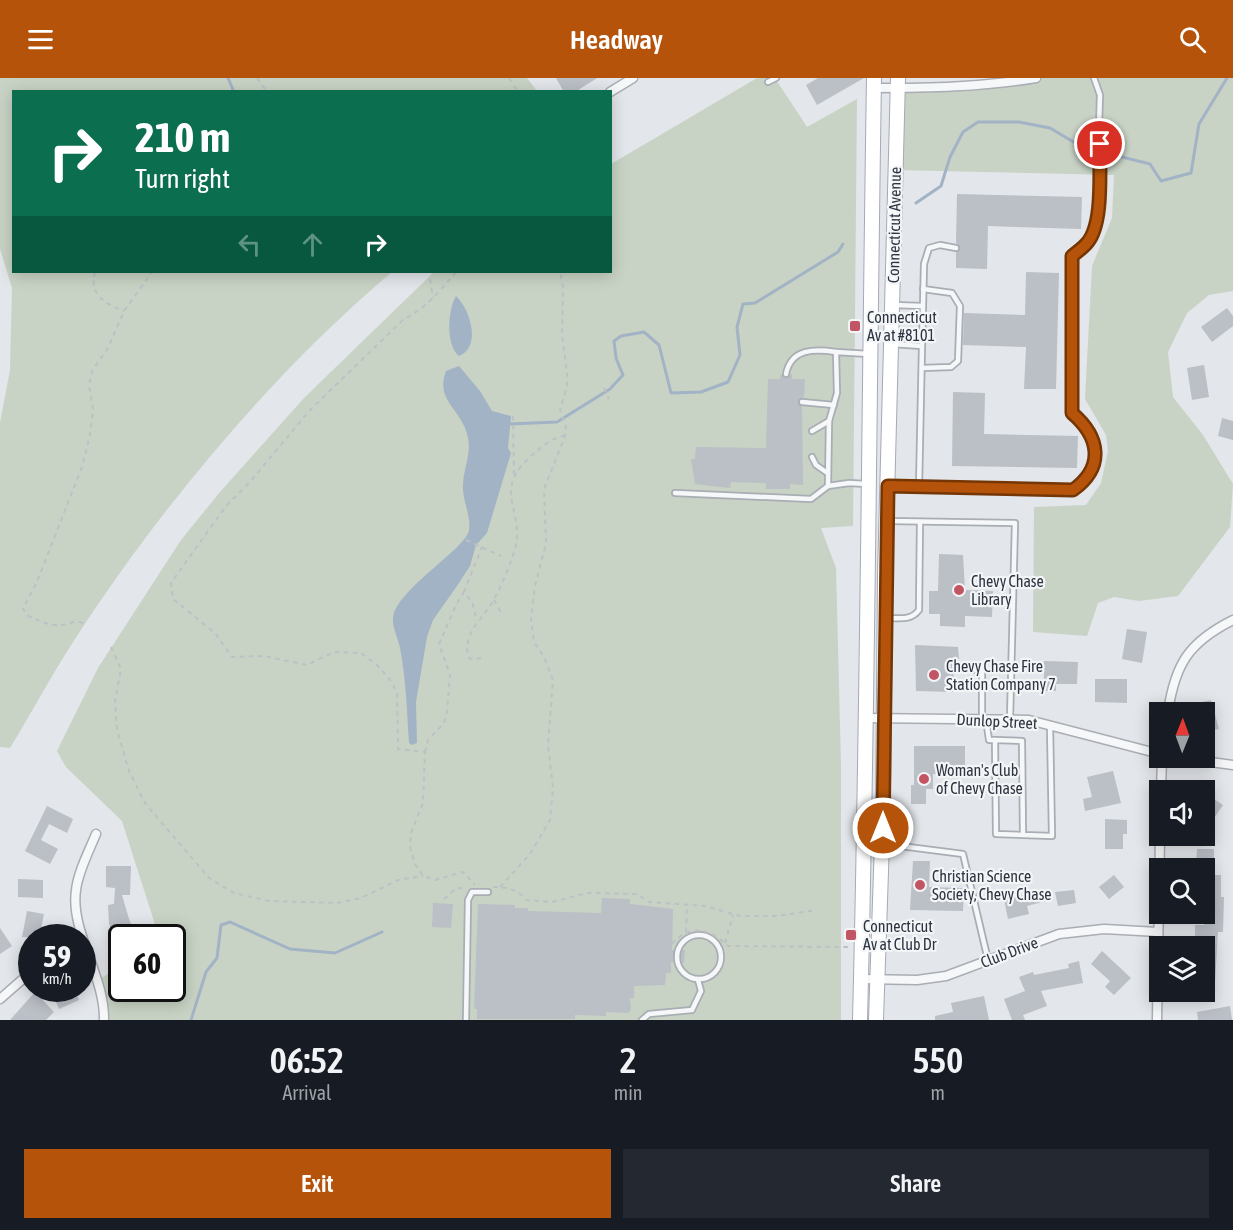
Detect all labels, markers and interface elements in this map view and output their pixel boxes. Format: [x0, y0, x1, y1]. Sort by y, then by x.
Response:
icon: menu [24, 23, 57, 56]
icon: search [1176, 23, 1209, 56]
text: Headway [570, 24, 663, 55]
text: 210 m [135, 113, 230, 161]
icon: right [36, 114, 114, 192]
pin [1074, 118, 1125, 169]
icon: arrive [1083, 127, 1116, 160]
text: Turn right [135, 163, 230, 194]
street label: Connecticut Avenue [884, 167, 904, 283]
icon: left [233, 228, 266, 261]
icon: ahead [296, 228, 329, 261]
icon: right [359, 228, 392, 261]
place label: Connecticut Av at #8101 [867, 308, 937, 344]
marker: Connecticut Av at #8101 [848, 319, 862, 333]
place label: Chevy Chase Library [971, 572, 1044, 609]
marker: Chevy Chase Library [952, 583, 966, 597]
place label: Chevy Chase Fire Station Company 7 [946, 657, 1056, 694]
marker: Chevy Chase Fire Station Company 7 [927, 668, 941, 682]
north arrow [1149, 702, 1215, 768]
map controls [1149, 702, 1215, 1002]
street label: Dunlop Street [956, 710, 1038, 733]
place label: Woman's Club of Chevy Chase [936, 761, 1023, 798]
marker: Woman's Club of Chevy Chase [917, 772, 931, 786]
button: sound [1149, 780, 1215, 846]
position arrow [851, 796, 915, 860]
button: search [1149, 858, 1215, 924]
place label: Christian Science Society, Chevy Chase [932, 867, 1052, 904]
marker: Christian Science Society, Chevy Chase [913, 878, 927, 892]
place label: Connecticut Av at Club Dr [863, 917, 937, 953]
speed limit sign: 60 [108, 924, 186, 1002]
marker: Connecticut Av at Club Dr [844, 928, 858, 942]
street label: Club Drive [978, 933, 1040, 971]
button: layers [1149, 936, 1215, 1002]
text: 59 [43, 939, 71, 973]
text: km/h [42, 970, 72, 987]
text: 06:52 [270, 1039, 344, 1081]
text: 2 [620, 1039, 637, 1081]
text: 550 [912, 1039, 963, 1081]
text: Arrival [282, 1081, 331, 1104]
text: min [614, 1081, 643, 1104]
text: m [931, 1081, 945, 1104]
button: Exit [24, 1149, 611, 1218]
button: Share [623, 1149, 1209, 1218]

